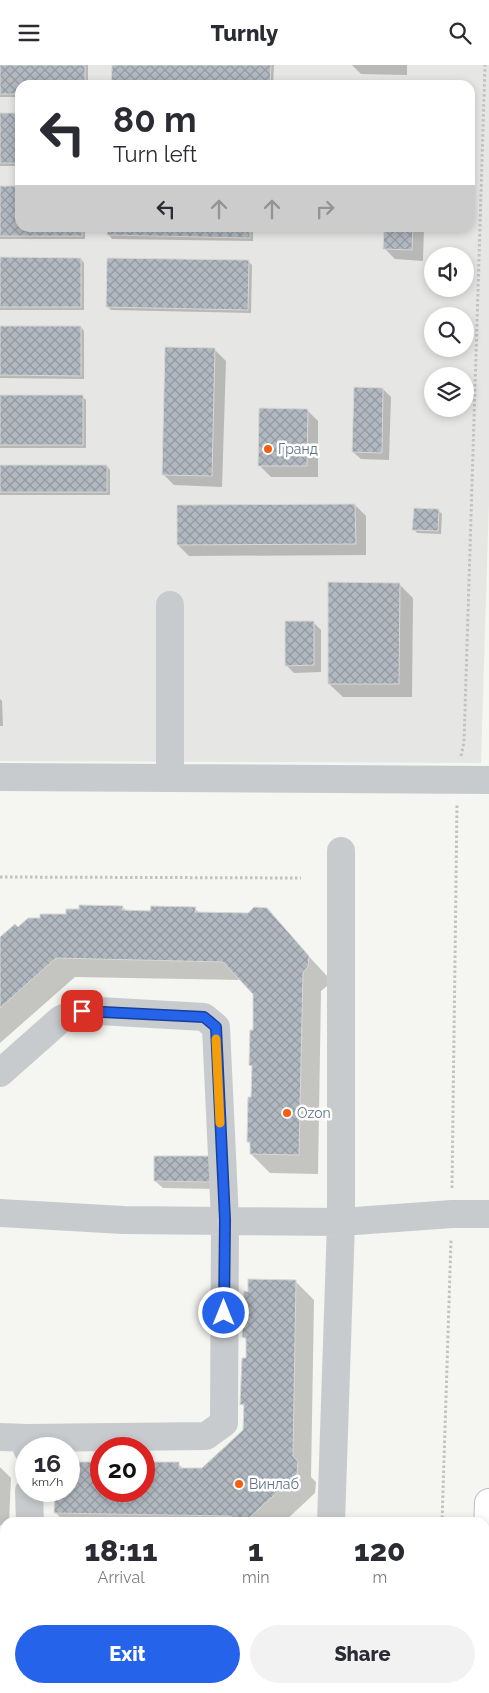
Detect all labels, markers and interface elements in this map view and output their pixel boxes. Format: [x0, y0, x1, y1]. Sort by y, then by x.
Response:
icon: menu [15, 19, 43, 47]
icon: search [446, 19, 474, 47]
text: Turnly [211, 20, 278, 46]
text: 80 m [113, 99, 197, 140]
icon: left [30, 100, 95, 165]
text: Turn left [113, 141, 197, 167]
icon: left [152, 195, 180, 223]
icon: ahead [205, 195, 233, 223]
icon: ahead [258, 195, 286, 223]
icon: right [311, 195, 339, 223]
map controls [424, 247, 474, 417]
button: sound [424, 247, 474, 297]
button: search [424, 307, 474, 357]
button: layers [424, 367, 474, 417]
place label: Гранд [278, 441, 318, 457]
marker: Гранд [262, 443, 274, 455]
pin [61, 990, 103, 1032]
icon: arrive [68, 997, 96, 1025]
place label: Ozon [297, 1105, 331, 1121]
marker: Ozon [281, 1107, 293, 1119]
position arrow [197, 1286, 249, 1338]
speed limit sign: 20 [90, 1437, 155, 1502]
text: 16 [34, 1448, 61, 1478]
text: km/h [32, 1475, 63, 1489]
place label: Винлаб [249, 1476, 299, 1492]
marker: Винлаб [233, 1478, 245, 1490]
text: 18:11 [85, 1533, 158, 1568]
text: 1 [248, 1533, 264, 1568]
text: 120 [354, 1533, 405, 1568]
text: Arrival [98, 1568, 145, 1587]
text: min [242, 1568, 270, 1587]
text: m [372, 1568, 387, 1587]
button: Exit [15, 1625, 240, 1683]
button: Share [250, 1625, 475, 1683]

